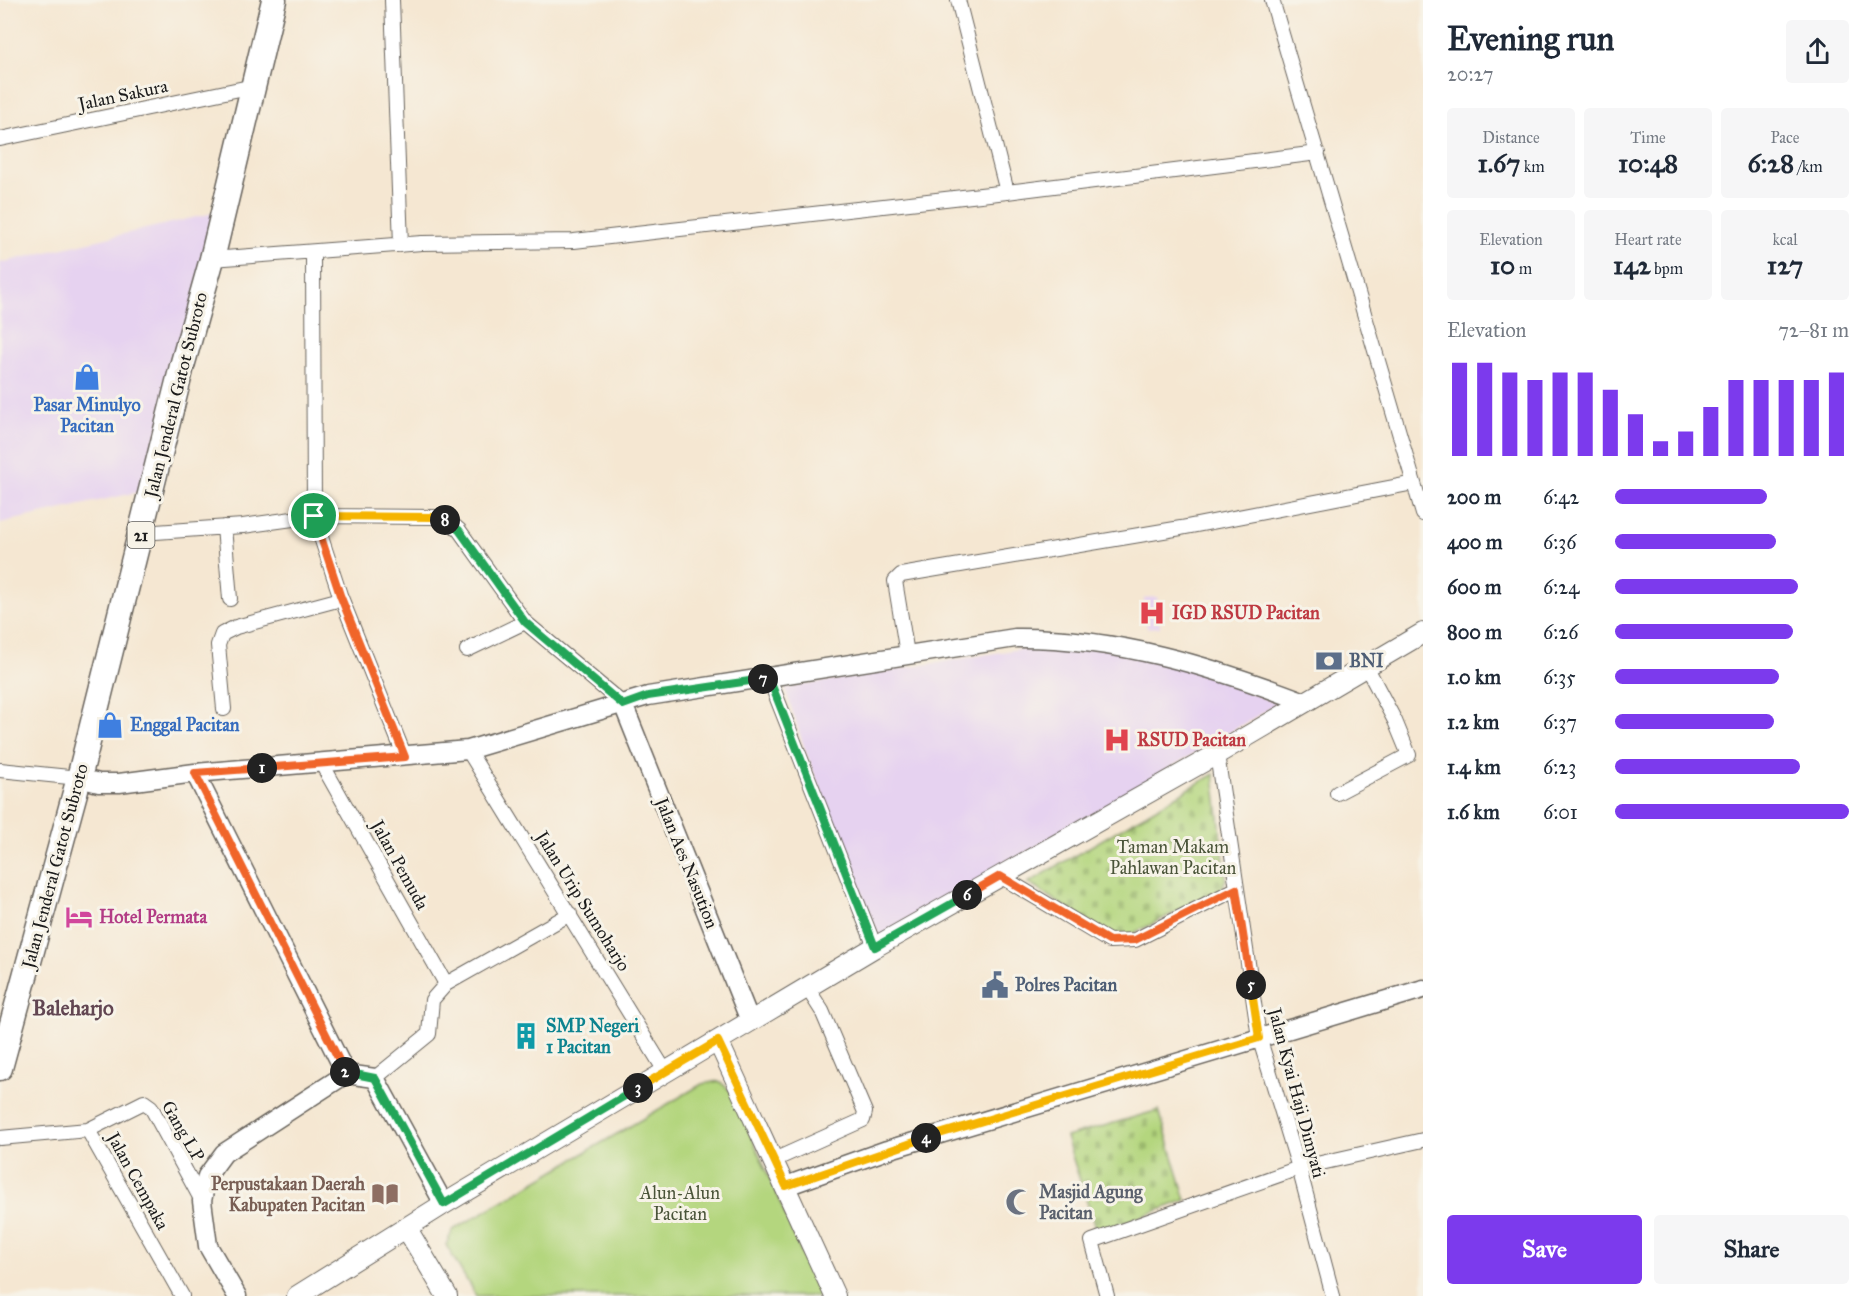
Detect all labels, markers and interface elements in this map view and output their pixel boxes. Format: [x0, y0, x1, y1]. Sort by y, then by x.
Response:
text: Evening run [1447, 19, 1614, 59]
button: share [1786, 20, 1849, 83]
text: 20:27 [1447, 62, 1494, 86]
street label: Jalan Sakura [74, 75, 170, 117]
text: Distance [1482, 128, 1540, 147]
text: Time [1630, 128, 1666, 147]
text: Pace [1770, 128, 1800, 147]
text: 1.67 [1477, 147, 1520, 179]
text: 10:48 [1618, 147, 1678, 179]
text: 6:28 [1747, 147, 1794, 179]
text: km [1520, 157, 1545, 176]
text: /km [1794, 157, 1823, 176]
text: Elevation [1479, 230, 1543, 249]
text: Heart rate [1614, 230, 1682, 249]
text: kcal [1772, 230, 1798, 249]
text: 10 [1490, 249, 1515, 281]
text: 142 [1613, 249, 1650, 281]
text: 127 [1767, 249, 1803, 281]
text: m [1515, 259, 1532, 278]
text: bpm [1650, 259, 1683, 278]
street label: Jalan Jenderal Gatot Subroto [139, 290, 213, 502]
text: Elevation [1447, 318, 1526, 342]
text: 72–81 m [1778, 318, 1849, 342]
shop icon: Pasar Minulyo Pacitan [72, 362, 102, 392]
place label: Pasar Minulyo Pacitan [33, 394, 141, 437]
text: 200 m [1447, 485, 1501, 509]
text: 6:42 [1543, 485, 1579, 509]
pin [288, 490, 339, 541]
icon: arrive [297, 499, 330, 532]
pin: 8 [430, 505, 460, 535]
text: 8 [441, 510, 449, 529]
road number: 21 [128, 522, 154, 548]
text: 400 m [1447, 530, 1503, 554]
text: 6:36 [1543, 530, 1577, 554]
text: 600 m [1447, 575, 1502, 599]
text: 6:24 [1543, 575, 1579, 599]
hospital icon: IGD RSUD Pacitan [1137, 598, 1167, 628]
place label: IGD RSUD Pacitan [1172, 602, 1320, 624]
text: 800 m [1447, 620, 1502, 644]
text: 6:26 [1543, 620, 1578, 644]
bank icon: BNI [1314, 646, 1344, 676]
place label: BNI [1349, 650, 1384, 672]
pin: 7 [748, 664, 778, 694]
text: 1.0 km [1447, 665, 1501, 689]
text: 6:35 [1543, 665, 1576, 689]
text: 7 [759, 669, 767, 688]
shop icon: Enggal Pacitan [95, 710, 125, 740]
text: 1.2 km [1447, 710, 1499, 734]
text: 6:37 [1543, 710, 1577, 734]
place label: Enggal Pacitan [130, 714, 240, 737]
hospital icon: RSUD Pacitan [1102, 725, 1132, 755]
place label: RSUD Pacitan [1137, 729, 1246, 751]
pin: 1 [247, 753, 277, 783]
text: 1.4 km [1447, 755, 1501, 779]
text: 6:23 [1543, 755, 1576, 779]
text: 1 [259, 758, 265, 777]
street label: Jalan Jenderal Gatot Subroto [17, 761, 94, 973]
street label: Jalan Aes Nasution [649, 792, 723, 932]
text: 1.6 km [1447, 800, 1500, 824]
text: 6:01 [1543, 800, 1578, 824]
street label: Jalan Pemuda [365, 815, 434, 915]
street label: Jalan Urip Sumoharjo [529, 825, 635, 976]
park label: Taman Makam Pahlawan Pacitan [1110, 836, 1237, 879]
pin: 6 [952, 880, 982, 910]
text: 6 [963, 885, 971, 904]
hotel icon: Hotel Permata [64, 902, 94, 932]
place label: Hotel Permata [99, 906, 207, 928]
public building icon: Polres Pacitan [980, 970, 1010, 1000]
pin: 5 [1236, 970, 1266, 1000]
place label: Polres Pacitan [1015, 974, 1117, 996]
text: 5 [1247, 975, 1255, 994]
district label: Baleharjo [32, 995, 114, 1021]
street label: Jalan Kyai Haji Dimyati [1262, 1004, 1330, 1181]
place label: SMP Negeri 1 Pacitan [546, 1015, 640, 1058]
building icon: SMP Negeri 1 Pacitan [511, 1021, 541, 1051]
pin: 2 [330, 1057, 360, 1087]
text: 2 [341, 1062, 349, 1081]
pin: 3 [623, 1073, 653, 1103]
text: 3 [635, 1078, 641, 1097]
street label: Gang LP [156, 1097, 209, 1166]
pin: 4 [911, 1123, 941, 1153]
street label: Jalan Cempaka [100, 1127, 174, 1234]
text: 4 [922, 1128, 930, 1147]
place label: Perpustakaan Daerah Kabupaten Pacitan [211, 1173, 366, 1217]
library icon: Perpustakaan Daerah Kabupaten Pacitan [370, 1179, 400, 1209]
place label: Masjid Agung Pacitan [1039, 1181, 1143, 1224]
park label: Alun-Alun Pacitan [639, 1182, 720, 1225]
mosque icon: Masjid Agung Pacitan [1004, 1187, 1034, 1217]
button: Save [1447, 1215, 1642, 1284]
button: Share [1654, 1215, 1849, 1284]

